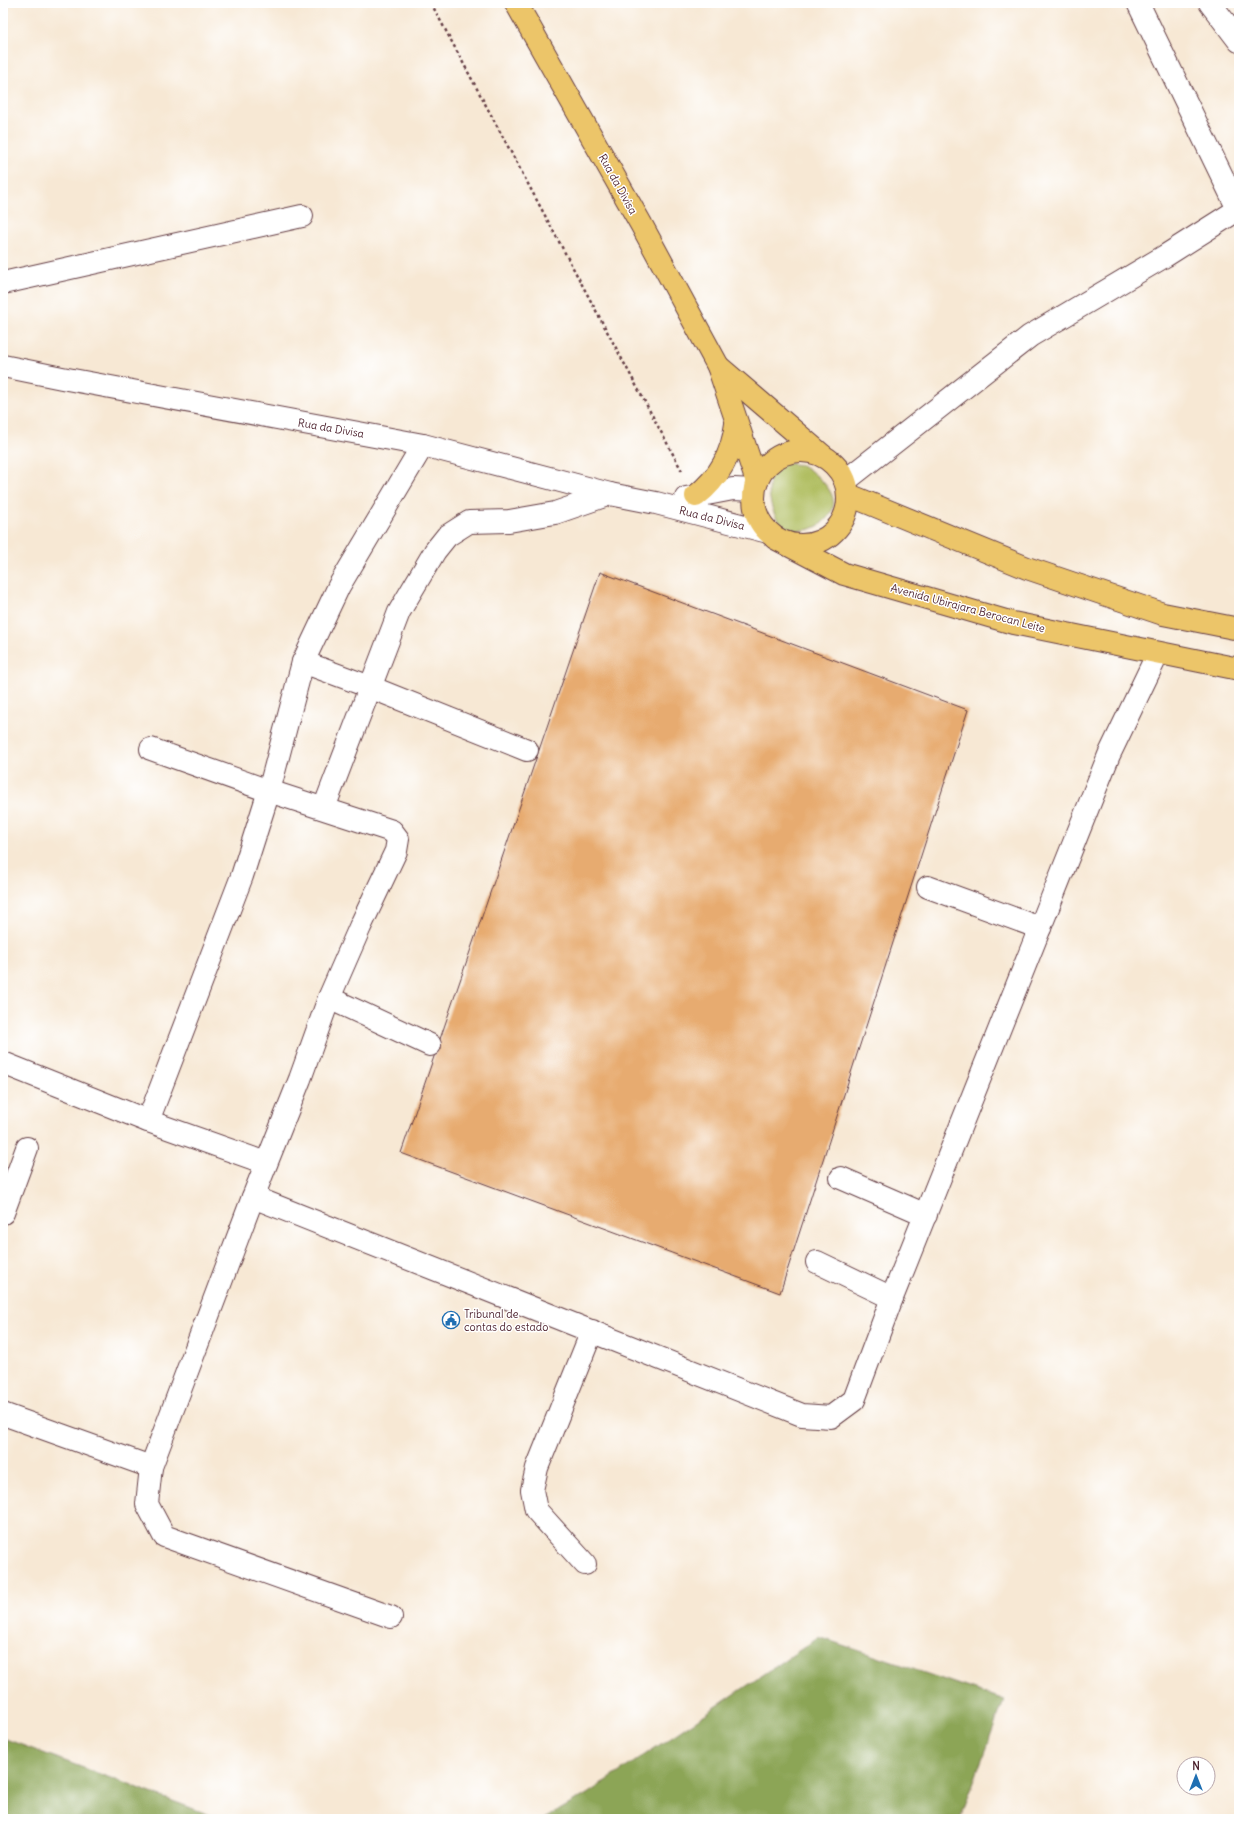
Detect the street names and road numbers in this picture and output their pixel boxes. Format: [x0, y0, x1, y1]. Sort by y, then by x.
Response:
street label: Rua da Divisa [596, 151, 640, 217]
street label: Rua da Divisa [297, 415, 365, 441]
street label: Rua da Divisa [678, 503, 746, 533]
street label: Avenida Ubirajara Berocan Leite [889, 581, 1047, 635]

